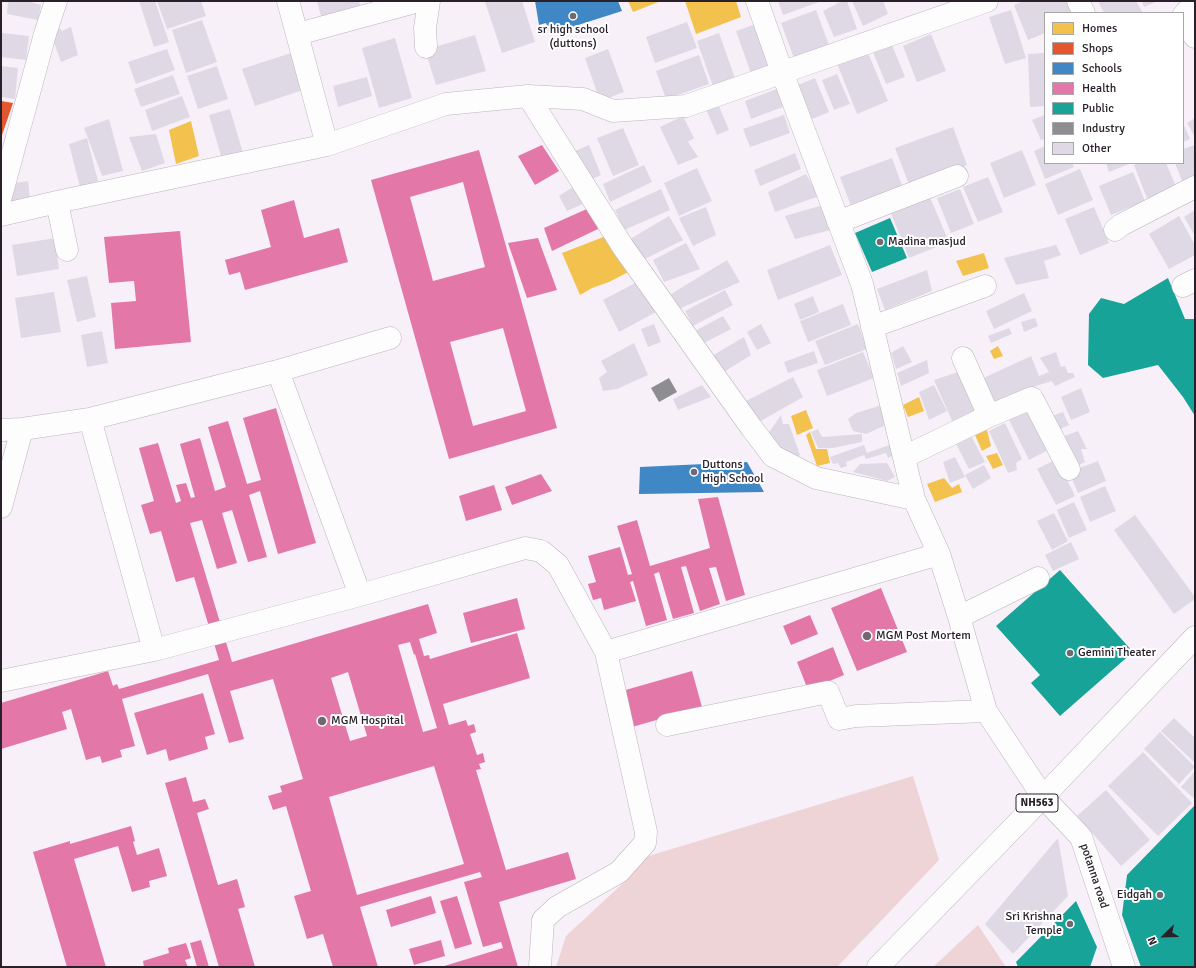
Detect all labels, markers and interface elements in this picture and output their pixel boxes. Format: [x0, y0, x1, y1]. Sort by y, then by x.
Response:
marker: sr high school (duttons) [568, 11, 578, 21]
legend [1044, 12, 1184, 164]
text: Homes [1082, 21, 1117, 36]
place label: sr high school (duttons) [537, 23, 609, 51]
text: Shops [1082, 41, 1113, 56]
text: Schools [1082, 61, 1122, 76]
text: Health [1082, 81, 1116, 96]
text: Public [1082, 101, 1114, 116]
text: Industry [1082, 121, 1125, 136]
text: Other [1082, 141, 1111, 156]
place label: Madina masjud [888, 235, 966, 249]
marker: Madina masjud [875, 237, 885, 247]
place label: Duttons High School [702, 458, 764, 486]
marker: Duttons High School [689, 467, 699, 477]
place label: MGM Post Mortem [876, 629, 971, 643]
marker: MGM Post Mortem [861, 630, 873, 642]
place label: Gemini Theater [1078, 646, 1156, 660]
marker: Gemini Theater [1065, 648, 1075, 658]
place label: MGM Hospital [331, 714, 404, 728]
marker: MGM Hospital [316, 715, 328, 727]
road number: NH563 [1016, 794, 1058, 812]
street label: potanna road [1077, 842, 1111, 910]
place label: Eidgah [1117, 888, 1152, 902]
marker: Eidgah [1155, 890, 1165, 900]
place label: Sri Krishna Temple [1005, 910, 1062, 938]
north arrow [1144, 916, 1184, 956]
marker: Sri Krishna Temple [1065, 919, 1075, 929]
text: N [1145, 935, 1160, 947]

